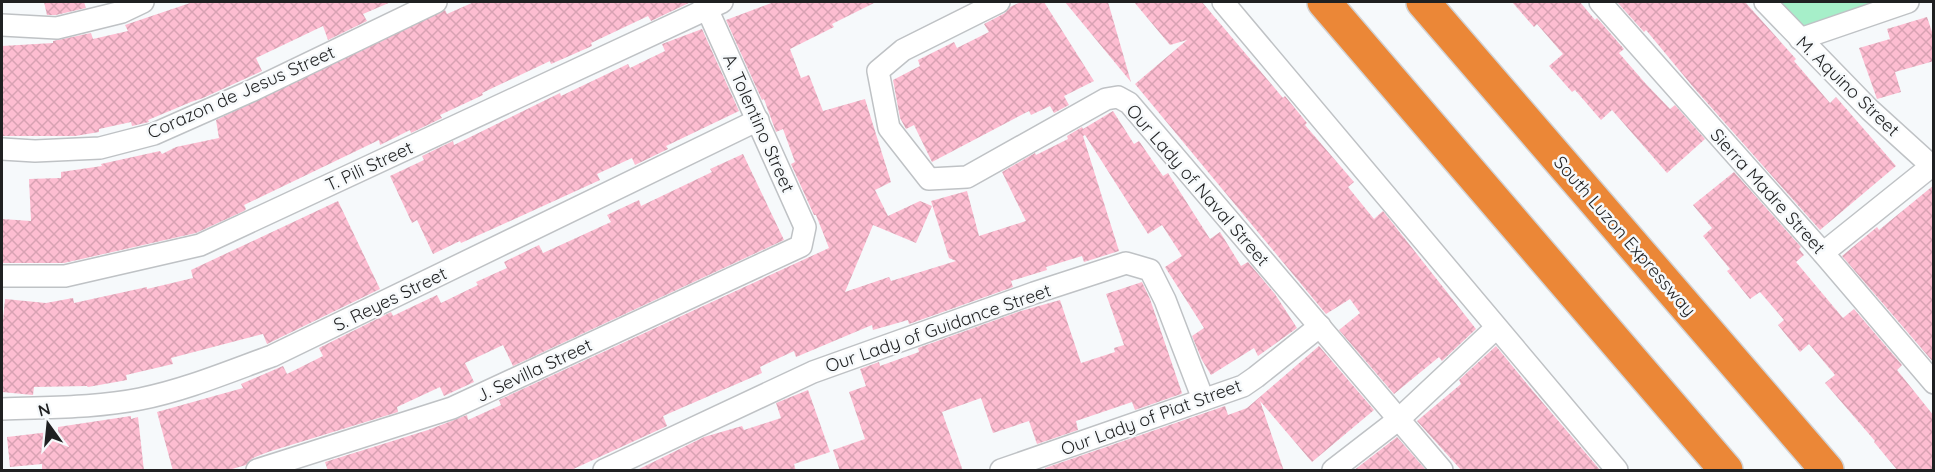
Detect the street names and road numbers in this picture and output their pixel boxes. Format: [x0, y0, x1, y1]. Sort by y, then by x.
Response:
street label: M. Aquino Street [1791, 31, 1905, 141]
street label: Corazon de Jesus Street [144, 40, 338, 144]
street label: A. Tolentino Street [718, 50, 800, 196]
street label: Our Lady of Naval Street [1121, 99, 1275, 271]
street label: Sierra Madre Street [1706, 123, 1830, 259]
street label: T. Pili Street [322, 136, 416, 196]
street label: South Luzon Expressway [1549, 151, 1701, 321]
street label: S. Reyes Street [330, 262, 450, 336]
street label: Our Lady of Guidance Street [822, 279, 1054, 377]
street label: J. Sevilla Street [472, 333, 596, 407]
street label: Our Lady of Piat Street [1058, 374, 1244, 460]

